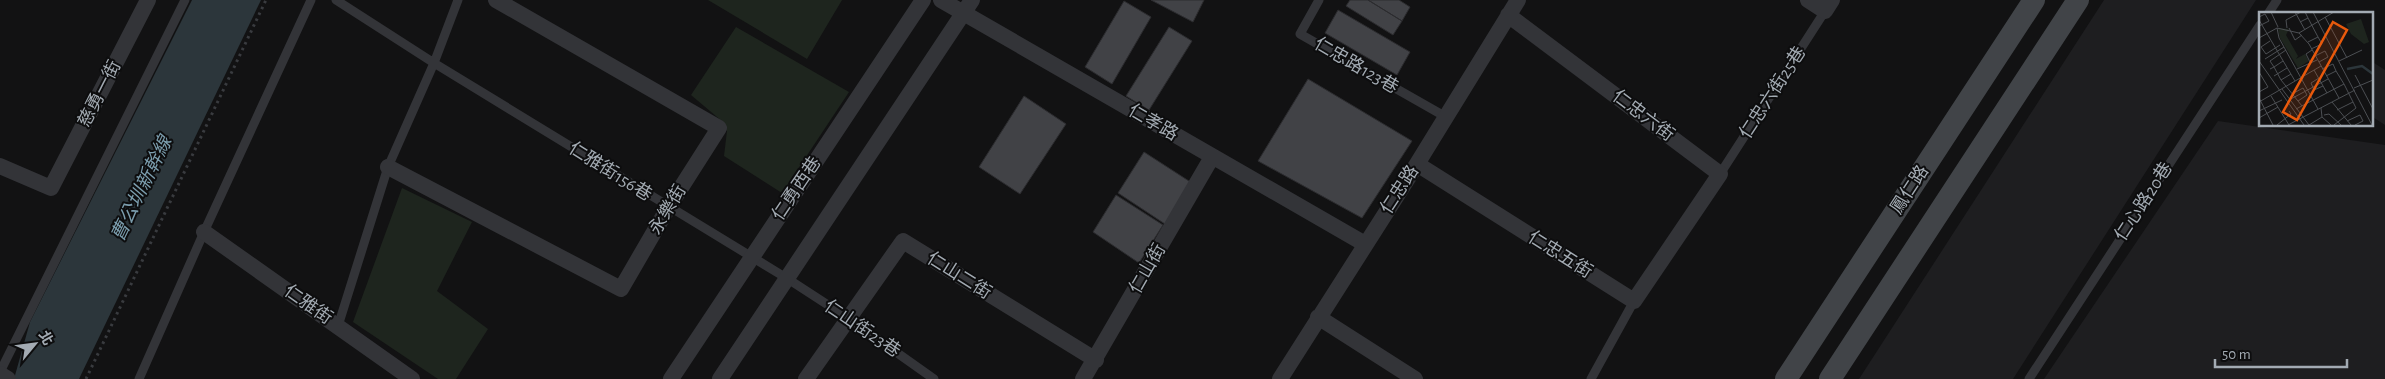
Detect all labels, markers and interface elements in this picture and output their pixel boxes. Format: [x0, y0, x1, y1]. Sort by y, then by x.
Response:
inset map [2259, 12, 2372, 126]
street label: 仁忠路123巷 [1311, 33, 1402, 97]
street label: 仁忠六街25巷 [1735, 43, 1809, 142]
street label: 慈勇一街 [74, 57, 124, 130]
street label: 仁忠六街 [1609, 86, 1678, 145]
street label: 仁孝路 [1125, 100, 1182, 144]
water label: 曹公圳新幹線 [107, 131, 176, 244]
street label: 仁雅街156巷 [565, 138, 656, 205]
street label: 仁勇西巷 [768, 153, 825, 224]
street label: 仁心路20巷 [2110, 158, 2176, 245]
street label: 仁忠路 [1376, 161, 1422, 218]
street label: 鳳仁路 [1886, 161, 1932, 218]
street label: 永樂街 [645, 181, 690, 238]
street label: 仁忠五街 [1525, 227, 1596, 282]
street label: 仁山街 [1125, 240, 1169, 297]
street label: 仁山二街 [924, 248, 995, 303]
street label: 仁雅街 [281, 281, 336, 328]
street label: 仁山街23巷 [821, 295, 904, 361]
north arrow [10, 319, 60, 369]
text: 北 [36, 328, 56, 348]
scale bar [2215, 336, 2348, 368]
text: 50 m [2222, 347, 2251, 362]

